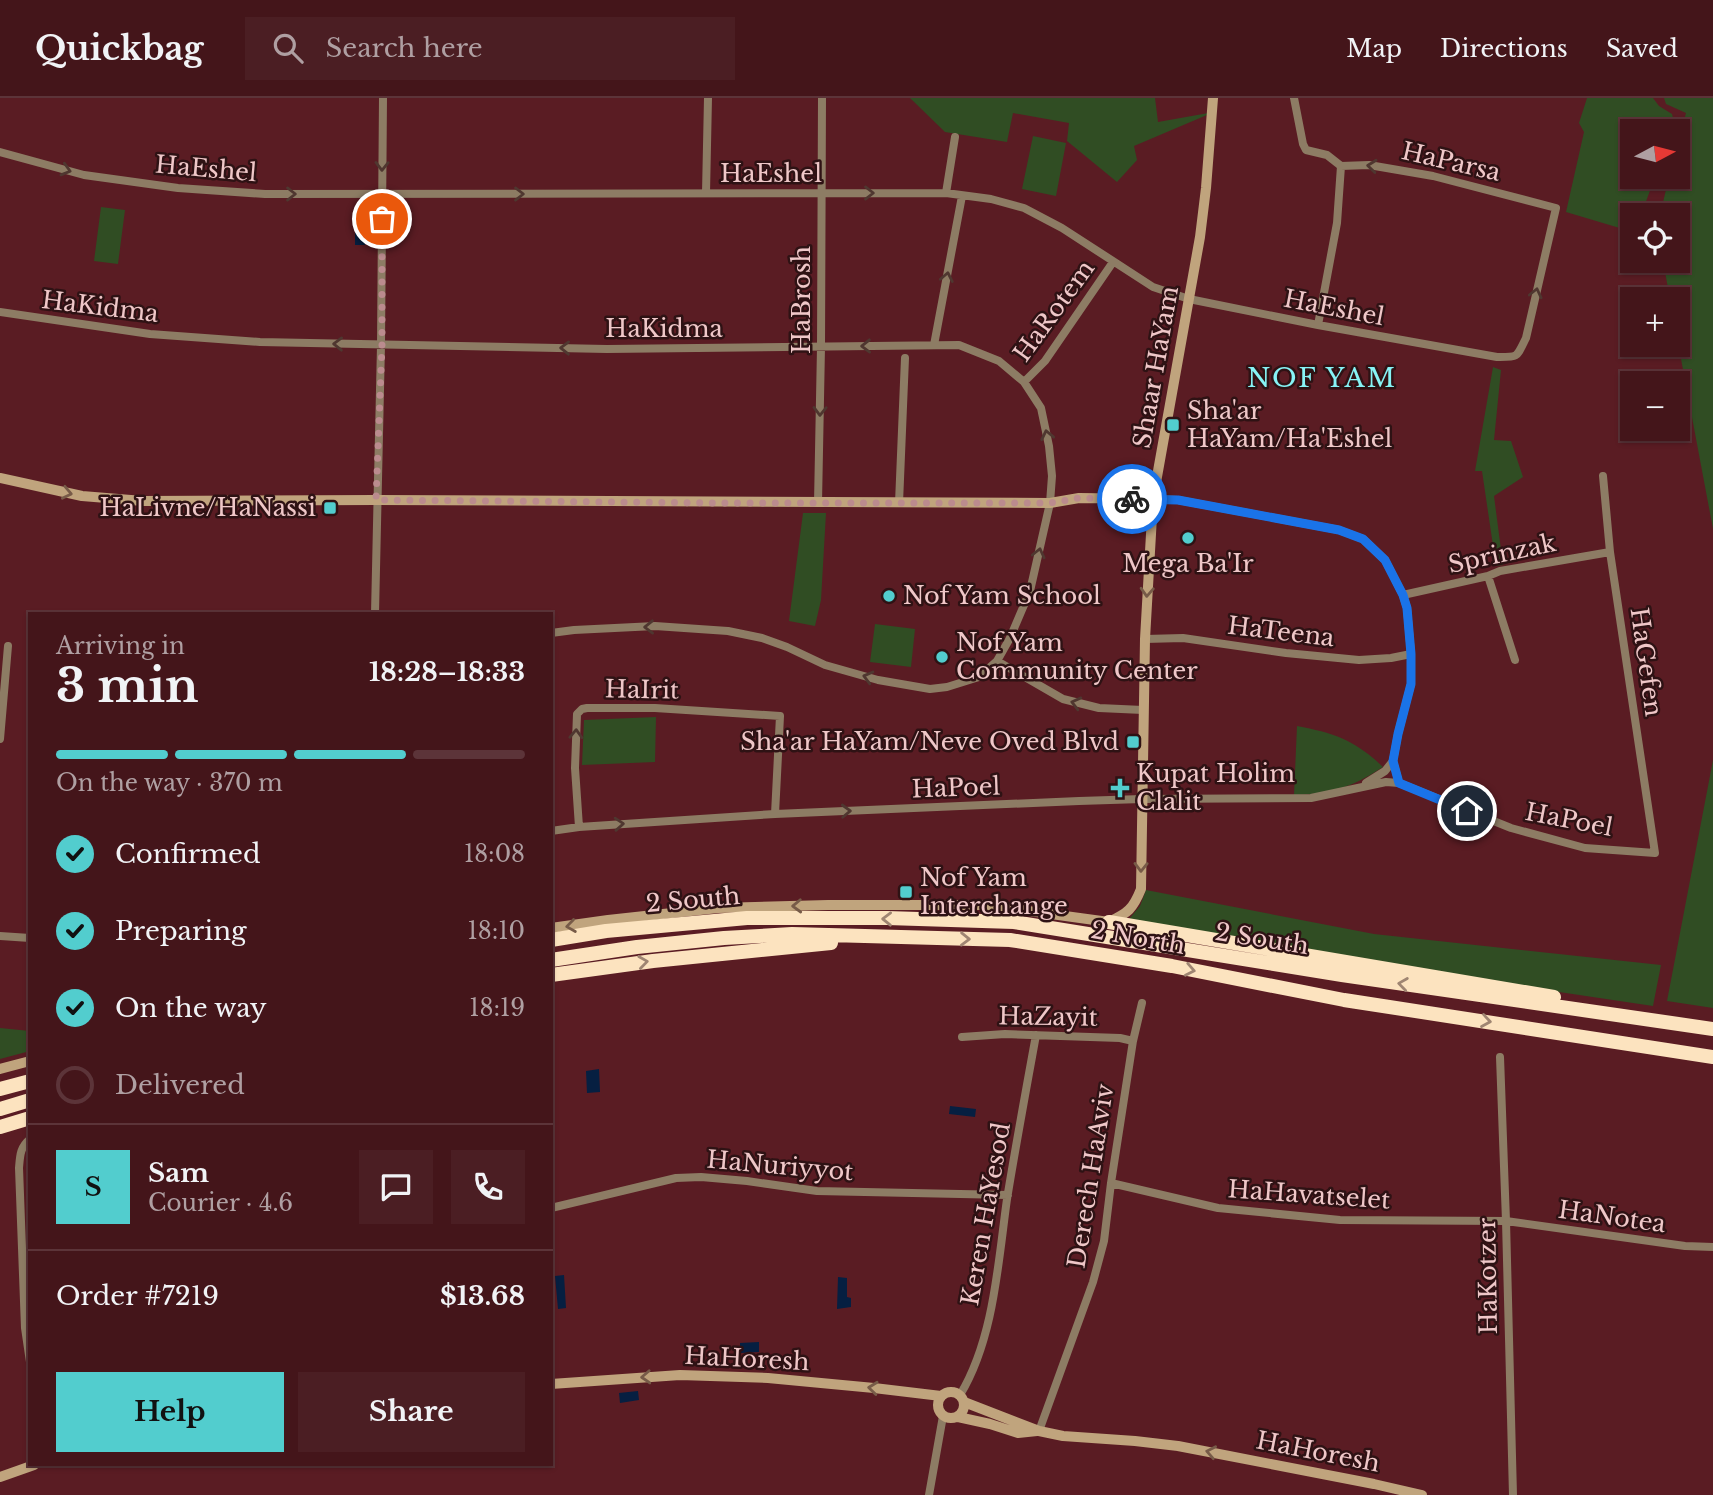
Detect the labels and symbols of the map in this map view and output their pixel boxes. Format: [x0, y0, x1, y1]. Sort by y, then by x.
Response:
north arrow [1620, 119, 1690, 189]
street label: HaParsa [1399, 136, 1504, 187]
street label: HaEshel [154, 150, 258, 187]
street label: HaEshel [720, 159, 822, 188]
one-way arrow [1366, 159, 1377, 174]
one-way arrow [374, 161, 390, 172]
one-way arrow [59, 162, 71, 177]
one-way arrow [864, 185, 875, 201]
one-way arrow [287, 186, 297, 202]
one-way arrow [514, 186, 525, 202]
pin [352, 189, 412, 249]
street label: HaBrosh [787, 246, 816, 354]
street label: HaRotem [1007, 254, 1100, 367]
one-way arrow [939, 272, 954, 283]
street label: Shaar HaYam [1127, 283, 1184, 450]
street label: HaEshel [1281, 284, 1387, 331]
street label: HaKidma [40, 285, 161, 328]
one-way arrow [1528, 287, 1543, 299]
street label: HaKidma [605, 314, 724, 343]
one-way arrow [332, 336, 342, 352]
one-way arrow [860, 339, 871, 354]
one-way arrow [559, 340, 570, 356]
district label: NOF YAM [1247, 362, 1397, 394]
place label: Sha'ar HaYam/Ha'Eshel [1187, 396, 1393, 453]
one-way arrow [812, 406, 827, 417]
marker: Sha'ar HaYam/Ha'Eshel [1165, 417, 1181, 433]
one-way arrow [1041, 429, 1055, 441]
courier [1097, 464, 1167, 534]
one-way arrow [61, 484, 73, 499]
place label: HaLivne/HaNassi [99, 493, 316, 522]
marker: HaLivne/HaNassi [322, 500, 338, 516]
street label: Sprinzak [1445, 528, 1559, 579]
marker: Mega Ba'Ir [1180, 530, 1196, 546]
one-way arrow [1031, 547, 1045, 559]
place label: Mega Ba'Ir [1122, 549, 1254, 578]
place label: Nof Yam School [903, 581, 1101, 610]
one-way arrow [1140, 587, 1155, 598]
marker: Nof Yam School [881, 588, 897, 604]
street label: HaGefen [1624, 606, 1668, 718]
street label: HaTeena [1226, 611, 1337, 653]
one-way arrow [643, 619, 653, 635]
place label: Nof Yam Community Center [956, 628, 1198, 685]
marker: Nof Yam Community Center [934, 649, 950, 665]
one-way arrow [862, 671, 874, 685]
street label: HaIrit [605, 674, 679, 705]
one-way arrow [1070, 696, 1082, 711]
place label: Sha'ar HaYam/Neve Oved Blvd [740, 727, 1119, 756]
one-way arrow [569, 729, 584, 740]
marker: Sha'ar HaYam/Neve Oved Blvd [1125, 734, 1141, 750]
place label: Kupat Holim Clalit [1136, 759, 1295, 816]
street label: HaPoel [911, 771, 1001, 804]
marker: Kupat Holim Clalit [1110, 778, 1130, 798]
pin [1437, 781, 1497, 841]
street label: HaPoel [1523, 797, 1615, 842]
one-way arrow [841, 804, 852, 819]
one-way arrow [614, 817, 625, 832]
one-way arrow [1134, 862, 1149, 873]
place label: Nof Yam Interchange [920, 863, 1068, 920]
street label: 2 South [645, 881, 741, 918]
marker: Nof Yam Interchange [898, 884, 914, 900]
one-way arrow [791, 898, 802, 913]
one-way arrow [881, 911, 892, 926]
street label: 2 North [1089, 915, 1188, 960]
street label: 2 South [1213, 917, 1311, 960]
one-way arrow [565, 918, 576, 933]
one-way arrow [960, 931, 971, 947]
one-way arrow [637, 955, 649, 970]
one-way arrow [1184, 961, 1196, 976]
one-way arrow [1397, 977, 1409, 992]
street label: HaZayit [998, 1001, 1098, 1032]
one-way arrow [1481, 1014, 1492, 1029]
street label: Derech HaAviv [1062, 1081, 1119, 1270]
street label: Keren HaYesod [955, 1120, 1016, 1308]
street label: HaNuriyyot [706, 1145, 855, 1186]
street label: HaHavatselet [1227, 1174, 1391, 1215]
street label: HaNotea [1556, 1195, 1668, 1238]
street label: HaKotzer [1472, 1217, 1503, 1335]
street label: HaHoresh [684, 1341, 810, 1376]
one-way arrow [640, 1369, 651, 1384]
one-way arrow [867, 1381, 879, 1396]
street label: HaHoresh [1254, 1425, 1382, 1478]
one-way arrow [1205, 1445, 1217, 1460]

